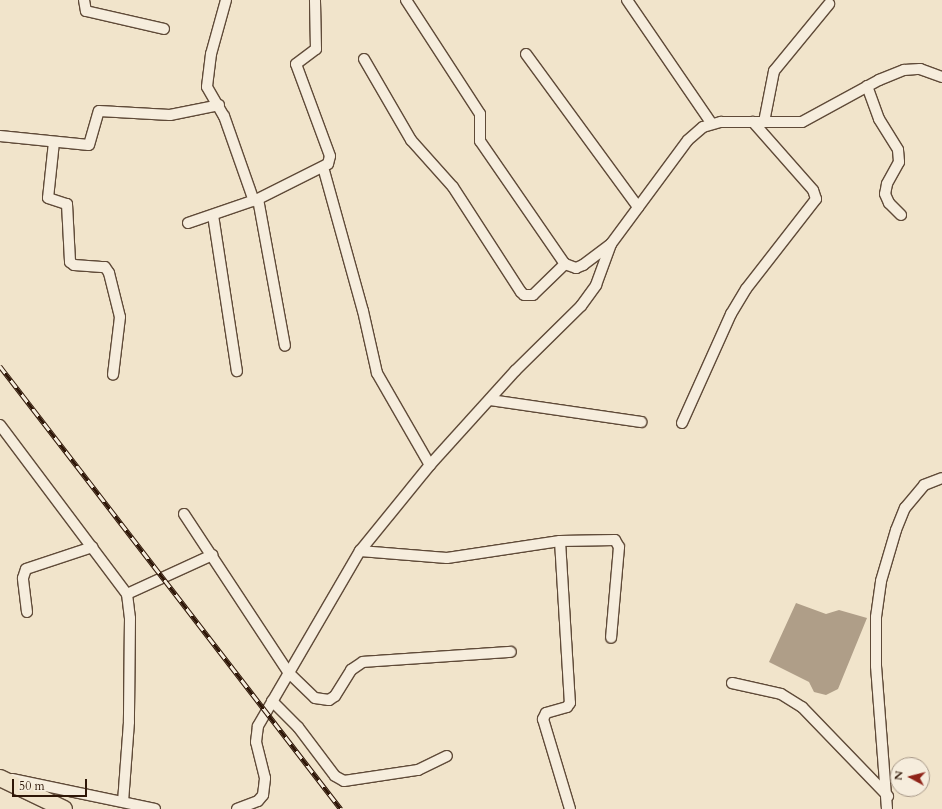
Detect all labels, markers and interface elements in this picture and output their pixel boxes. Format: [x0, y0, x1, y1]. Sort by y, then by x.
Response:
north arrow [890, 757, 930, 797]
text: N [891, 770, 907, 781]
scale bar [14, 771, 89, 797]
text: 50 m [19, 778, 45, 794]

